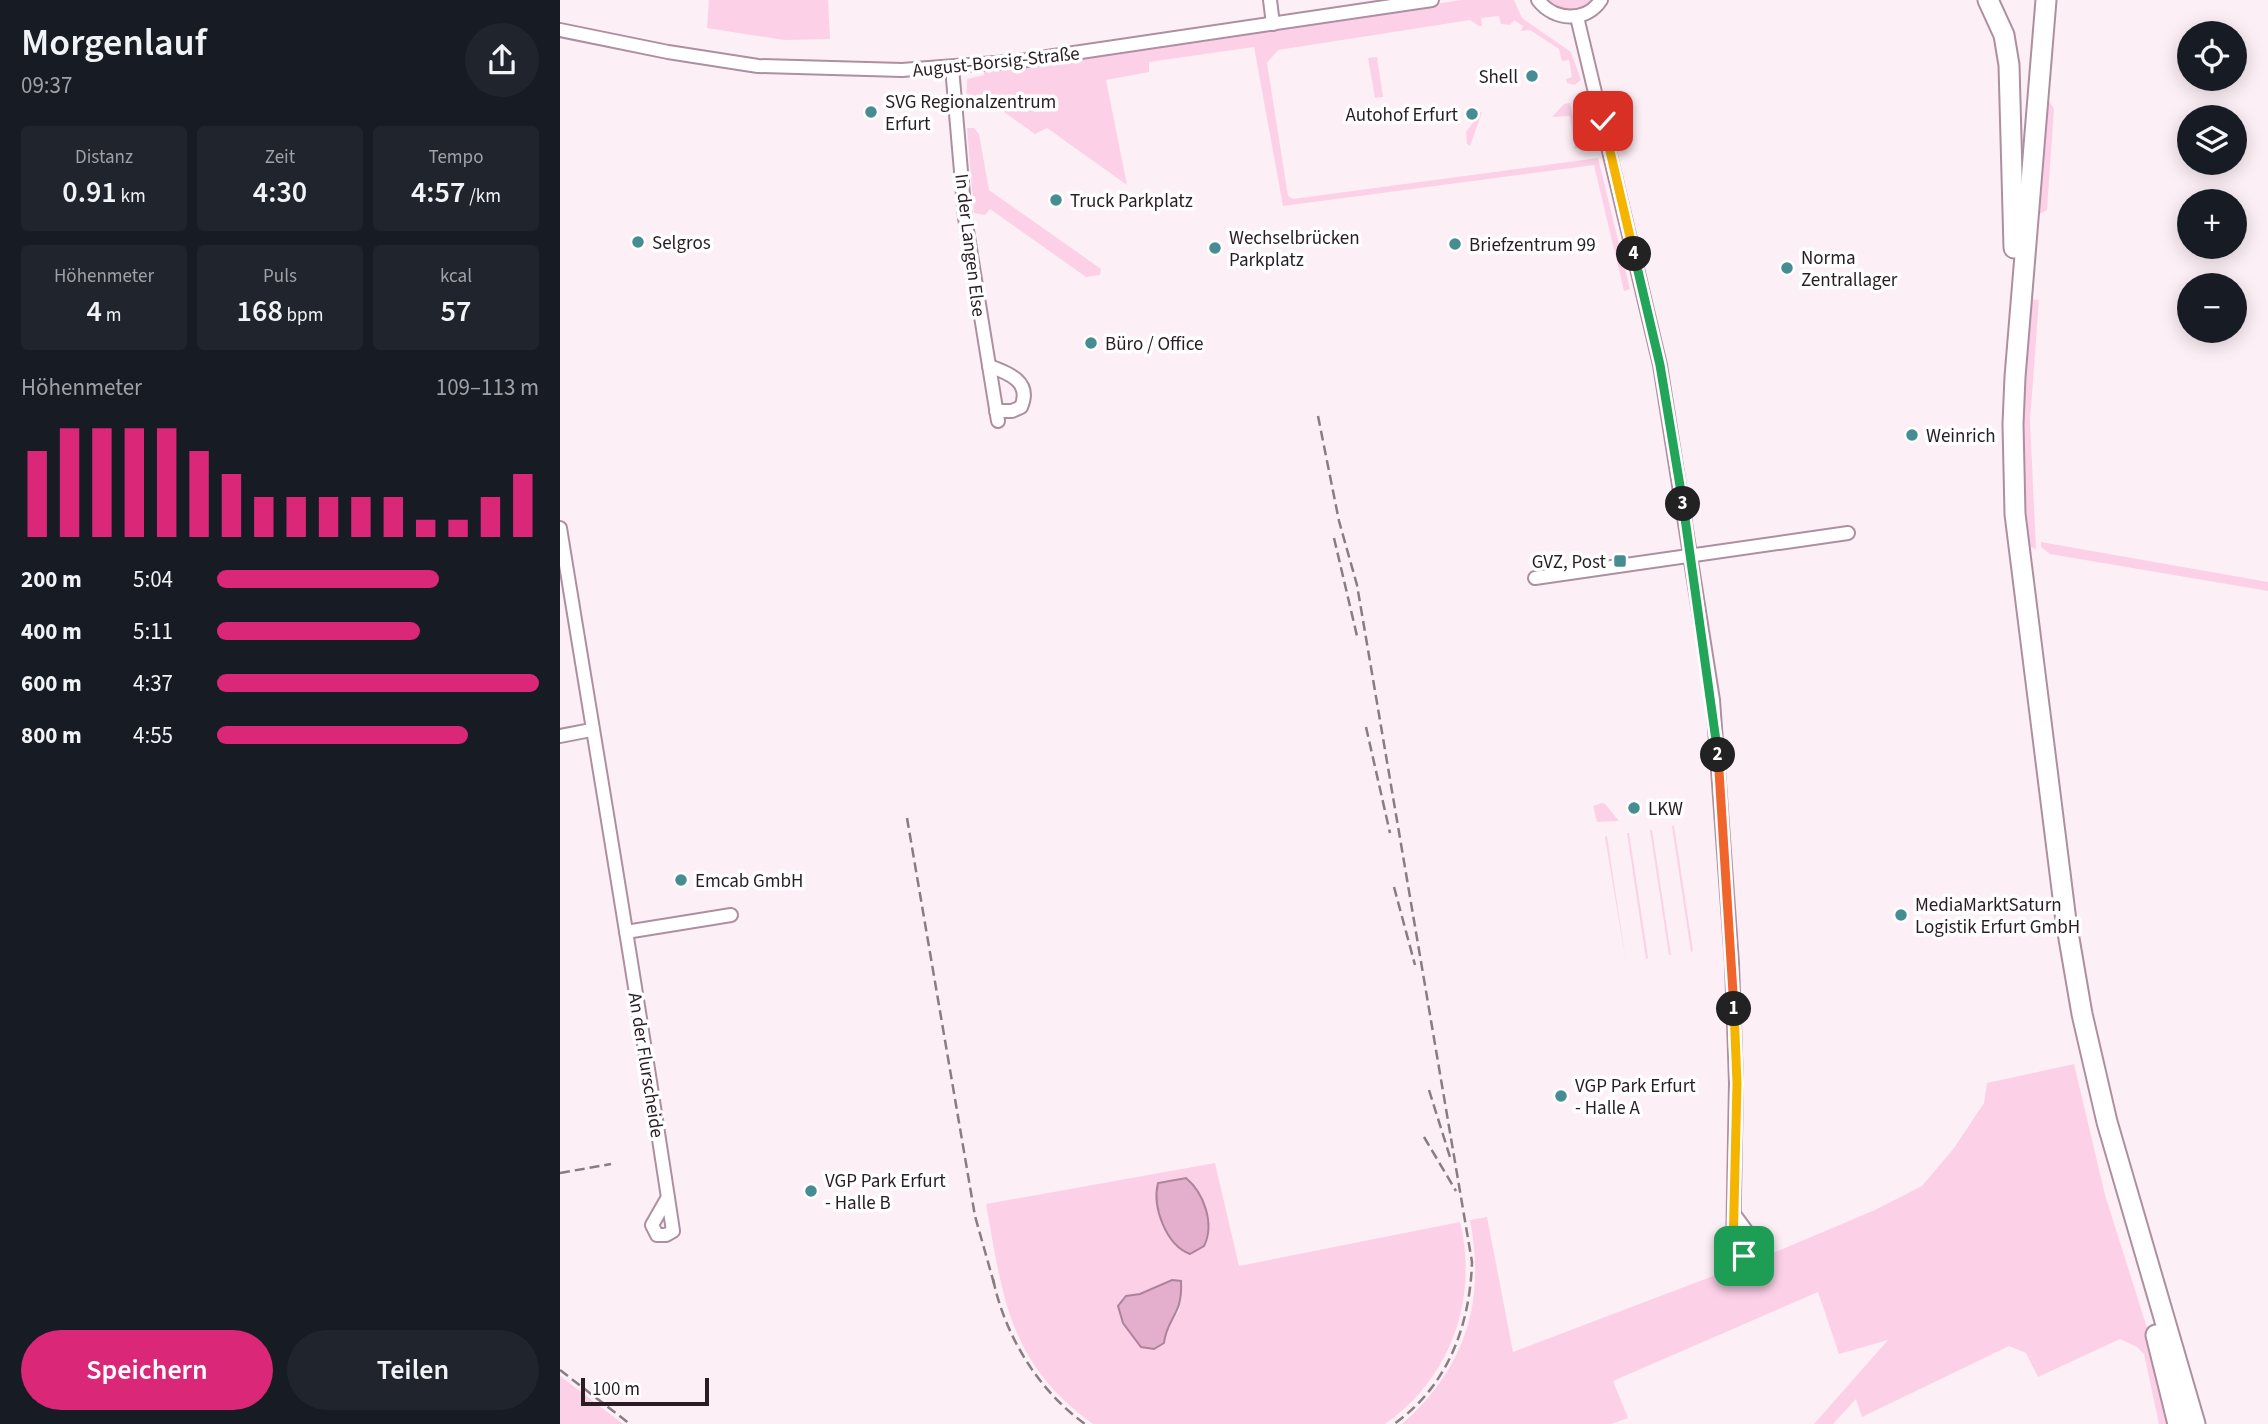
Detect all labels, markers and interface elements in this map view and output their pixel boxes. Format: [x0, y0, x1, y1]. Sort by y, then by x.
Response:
text: Morgenlauf [21, 16, 207, 70]
map controls [2177, 21, 2247, 343]
button: locate [2177, 21, 2247, 91]
button: share [465, 23, 539, 97]
street label: August-Borsig-Straße [911, 40, 1081, 85]
place label: Shell [1478, 64, 1518, 91]
marker: Shell [1524, 68, 1540, 84]
text: 09:37 [21, 69, 72, 102]
place label: SVG Regionalzentrum Erfurt [885, 89, 1056, 138]
pin [1573, 91, 1633, 151]
place label: Autohof Erfurt [1346, 102, 1459, 129]
icon: check [1584, 102, 1622, 140]
marker: SVG Regionalzentrum Erfurt [863, 104, 879, 120]
button: layers [2177, 105, 2247, 175]
marker: Autohof Erfurt [1464, 106, 1480, 122]
text: Distanz [75, 144, 133, 171]
text: Zeit [265, 144, 295, 171]
text: Tempo [429, 144, 483, 171]
text: 0.91 [62, 171, 117, 214]
text: 4:30 [253, 171, 307, 214]
text: 4:57 [411, 171, 465, 214]
street label: In der Langen Else [947, 172, 992, 318]
text: km [117, 183, 146, 210]
text: /km [465, 183, 501, 210]
place label: Truck Parkplatz [1070, 188, 1193, 215]
button: + [2177, 189, 2247, 259]
marker: Truck Parkplatz [1048, 192, 1064, 208]
place label: Wechselbrücken Parkplatz [1229, 225, 1360, 274]
place label: Selgros [652, 230, 711, 257]
place label: Briefzentrum 99 [1469, 232, 1596, 259]
marker: Selgros [630, 234, 646, 250]
marker: Briefzentrum 99 [1447, 236, 1463, 252]
pin: 4 [1616, 236, 1652, 272]
marker: Wechselbrücken Parkplatz [1207, 240, 1223, 256]
text: 4 [1628, 240, 1639, 267]
place label: Norma Zentrallager [1801, 245, 1898, 294]
marker: Norma Zentrallager [1779, 260, 1795, 276]
text: Höhenmeter [54, 263, 154, 290]
text: Puls [263, 263, 297, 290]
text: kcal [440, 263, 472, 290]
button: − [2177, 273, 2247, 343]
text: 4 [87, 290, 102, 333]
text: 168 [237, 290, 283, 333]
text: 57 [441, 290, 471, 333]
text: m [102, 302, 121, 329]
text: bpm [283, 302, 323, 329]
place label: Büro / Office [1105, 331, 1203, 358]
marker: Büro / Office [1083, 335, 1099, 351]
text: Höhenmeter [21, 371, 142, 404]
text: 109–113 m [436, 371, 539, 404]
place label: Weinrich [1926, 423, 1996, 450]
marker: Weinrich [1904, 427, 1920, 443]
pin: 3 [1666, 486, 1700, 522]
text: 3 [1677, 490, 1688, 517]
place label: GVZ, Post [1532, 549, 1607, 576]
marker: GVZ, Post [1612, 553, 1628, 569]
text: 200 m [21, 563, 82, 596]
text: 5:04 [133, 563, 173, 596]
text: 400 m [21, 615, 82, 648]
text: 5:11 [133, 615, 173, 648]
text: 600 m [21, 667, 82, 700]
text: 4:37 [133, 667, 173, 700]
text: 800 m [21, 719, 82, 752]
text: 4:55 [133, 719, 173, 752]
pin: 2 [1700, 738, 1736, 772]
text: 2 [1712, 741, 1723, 768]
place label: LKW [1648, 796, 1683, 823]
marker: LKW [1626, 800, 1642, 816]
place label: Emcab GmbH [695, 868, 804, 895]
marker: Emcab GmbH [673, 872, 689, 888]
place label: MediaMarktSaturn Logistik Erfurt GmbH [1915, 892, 2080, 941]
marker: MediaMarktSaturn Logistik Erfurt GmbH [1893, 907, 1909, 923]
street label: An der Flurscheide [621, 991, 670, 1140]
pin: 1 [1716, 992, 1752, 1026]
text: 1 [1728, 995, 1739, 1022]
place label: VGP Park Erfurt - Halle A [1575, 1073, 1696, 1122]
marker: VGP Park Erfurt - Halle A [1553, 1088, 1569, 1104]
place label: VGP Park Erfurt - Halle B [825, 1168, 946, 1217]
marker: VGP Park Erfurt - Halle B [803, 1183, 819, 1199]
pin [1714, 1226, 1774, 1286]
icon: arrive [1725, 1237, 1763, 1275]
button: Speichern [21, 1330, 273, 1410]
button: Teilen [287, 1330, 539, 1410]
scale bar [581, 1375, 709, 1407]
text: 100 m [592, 1376, 640, 1403]

